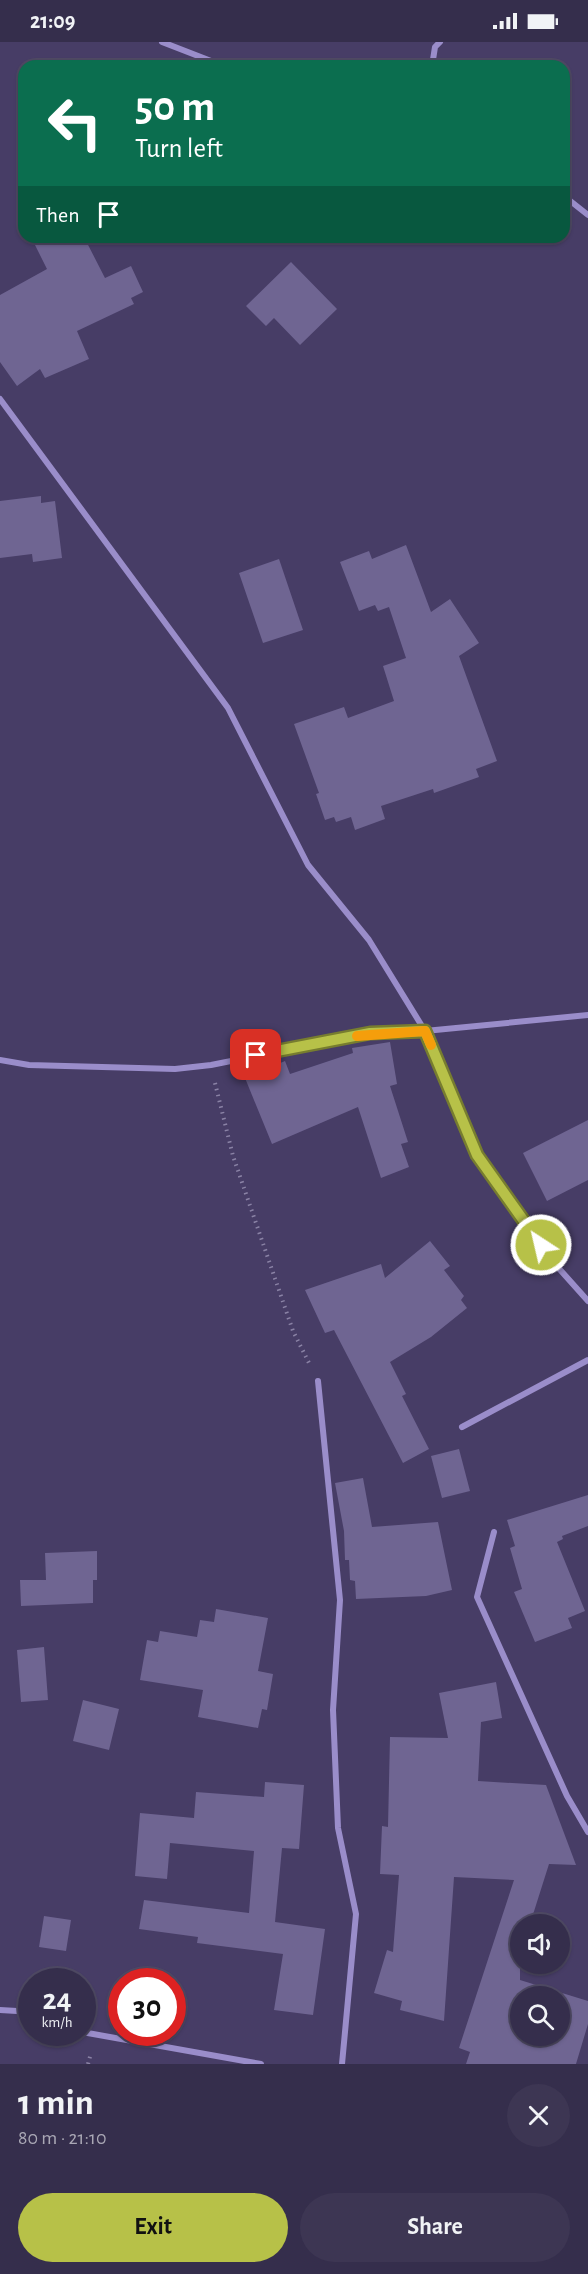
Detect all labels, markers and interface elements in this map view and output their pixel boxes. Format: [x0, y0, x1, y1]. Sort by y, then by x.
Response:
text: 21:09 [30, 10, 75, 32]
icon: left [36, 84, 114, 162]
text: 50 m [135, 86, 215, 128]
text: Turn left [135, 135, 223, 162]
icon: arrive [92, 198, 125, 231]
text: Then [36, 204, 80, 226]
pin [230, 1029, 281, 1080]
icon: arrive [239, 1038, 272, 1071]
position arrow [509, 1213, 573, 1277]
map controls [510, 1914, 570, 2046]
button: sound [510, 1914, 570, 1974]
speed limit sign: 30 [108, 1968, 186, 2046]
text: 24 [42, 1985, 72, 2015]
button: search [510, 1986, 570, 2046]
text: km/h [42, 2015, 72, 2030]
button: close [507, 2084, 570, 2147]
text: 1 min [18, 2085, 94, 2121]
text: 80 m · 21:10 [18, 2128, 107, 2148]
button: Exit [18, 2193, 288, 2262]
button: Share [300, 2193, 570, 2262]

